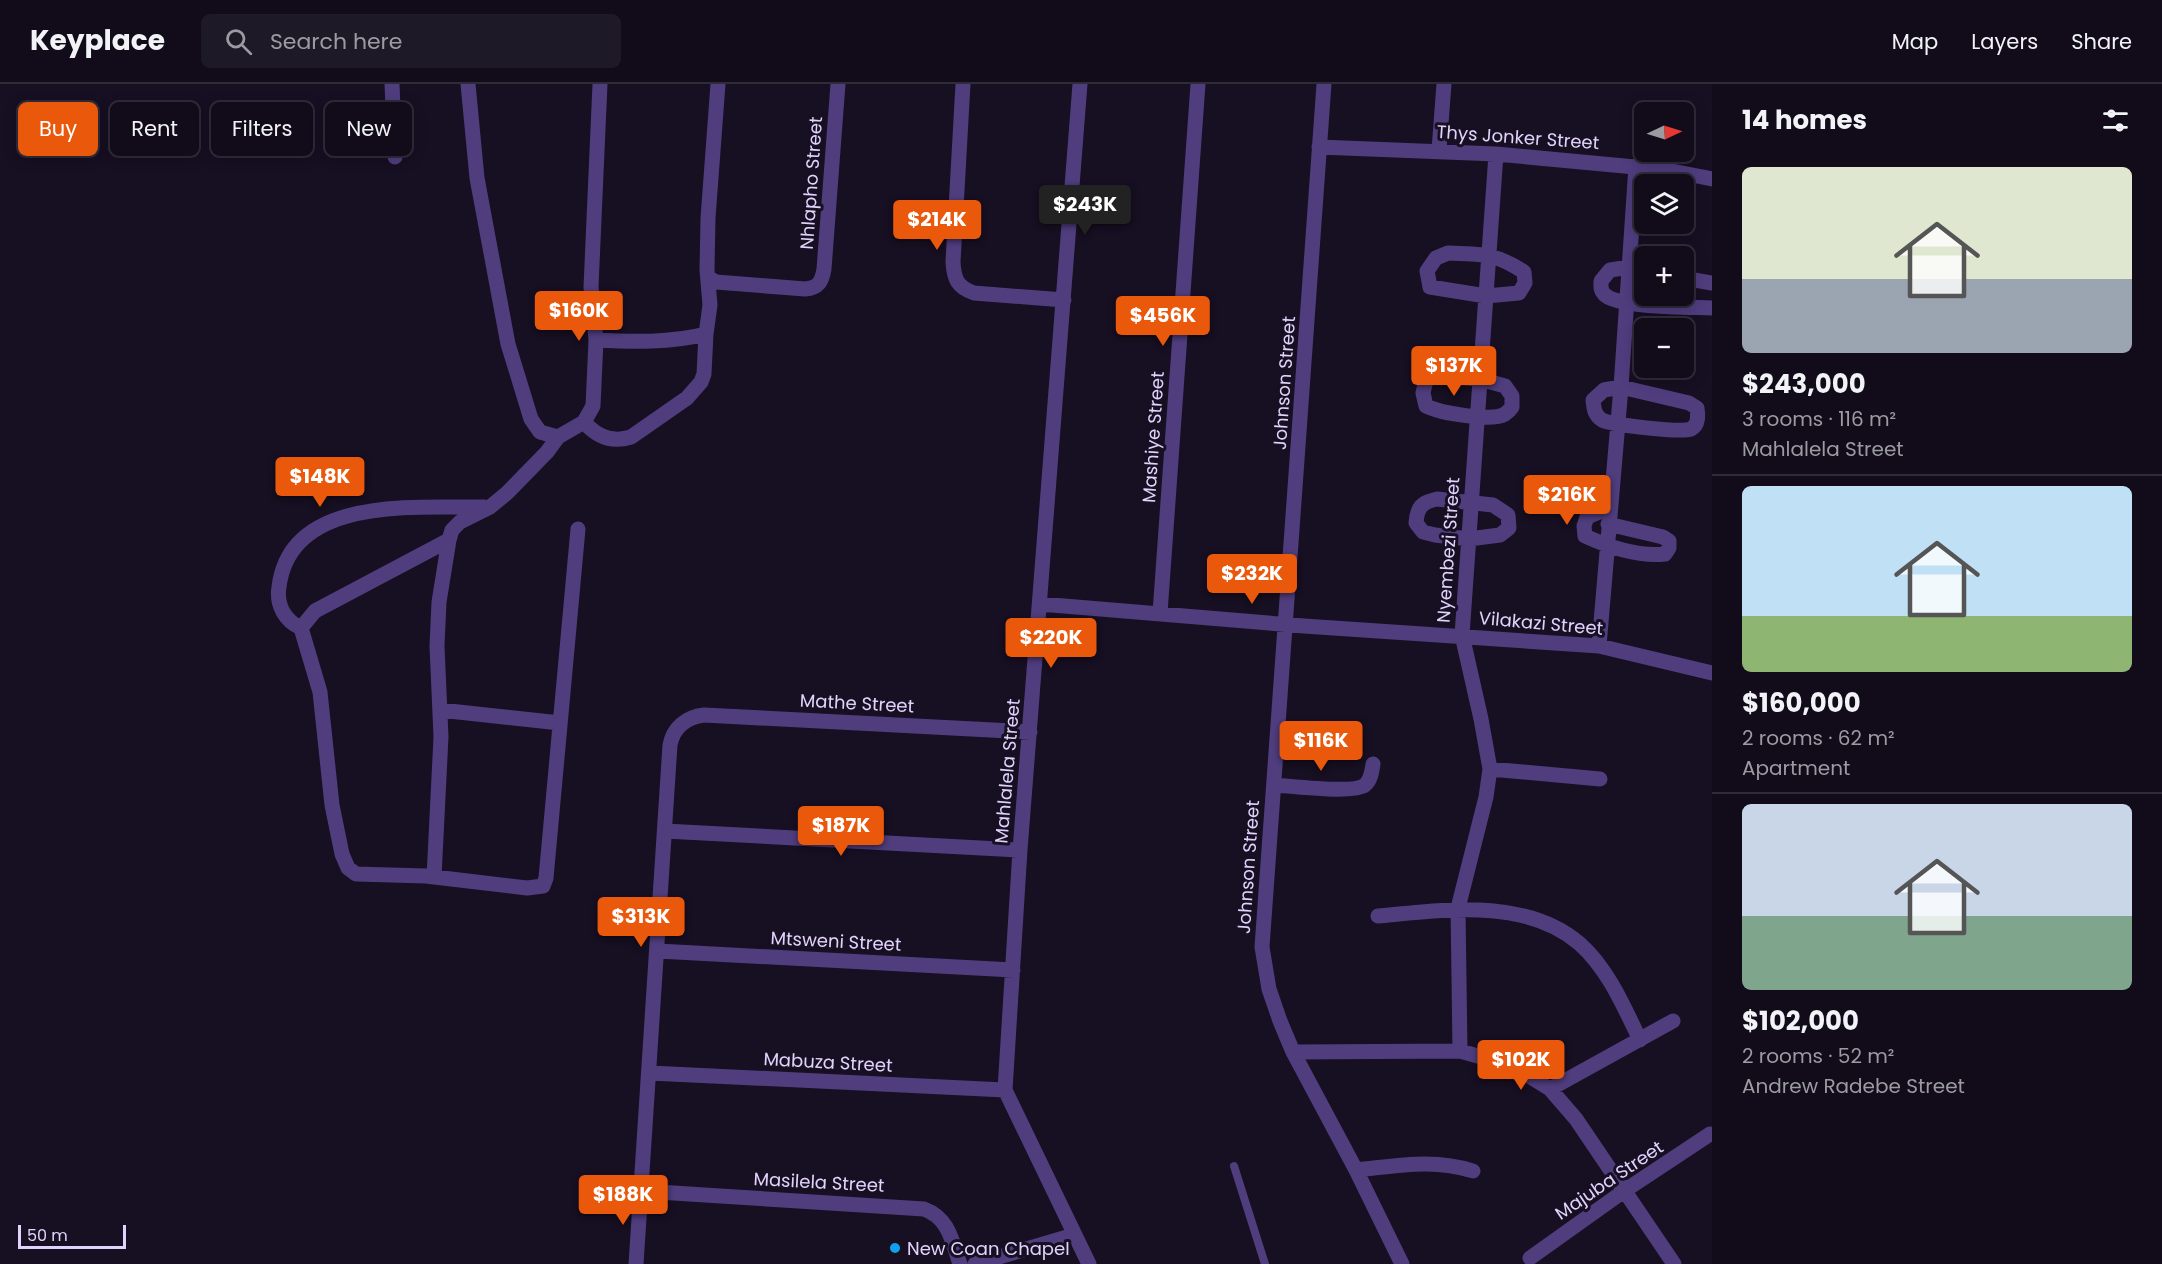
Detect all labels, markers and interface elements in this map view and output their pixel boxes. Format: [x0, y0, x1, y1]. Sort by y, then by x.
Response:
search box [201, 14, 621, 68]
text: Keyplace [30, 21, 165, 60]
icon: search [222, 25, 255, 58]
text: Search here [270, 26, 402, 57]
text: Map [1892, 27, 1938, 56]
text: Layers [1971, 27, 2038, 56]
text: Share [2071, 27, 2132, 56]
chip: Buy [18, 102, 98, 156]
chip: Rent [110, 102, 199, 156]
chip: Filters [211, 102, 313, 156]
chip: New [325, 102, 412, 156]
north arrow [1634, 102, 1694, 162]
map controls [1634, 102, 1694, 378]
text: 14 homes [1742, 102, 1867, 138]
icon: filters [2099, 104, 2132, 137]
street label: Nhlapho Street [794, 116, 828, 250]
street label: Thys Jonker Street [1436, 119, 1600, 155]
button: layers [1634, 174, 1694, 234]
pin: $243K [1043, 185, 1127, 236]
text: $243K [1053, 190, 1117, 218]
pin: $214K [895, 200, 979, 251]
text: $214K [907, 205, 967, 233]
icon: home [1883, 206, 1991, 314]
button: + [1634, 246, 1694, 306]
pin: $160K [537, 291, 621, 342]
text: $160K [549, 296, 609, 324]
pin: $456K [1121, 296, 1205, 347]
text: $456K [1130, 301, 1196, 329]
street label: Johnson Street [1267, 315, 1301, 451]
button: − [1634, 318, 1694, 378]
pin: $137K [1412, 346, 1496, 397]
text: $137K [1425, 351, 1483, 379]
text: $243,000 [1742, 366, 1866, 402]
street label: Mashiye Street [1136, 370, 1170, 504]
text: 3 rooms · 116 m² [1742, 405, 1896, 433]
text: Mahlalela Street [1742, 435, 1904, 463]
pin: $148K [278, 457, 362, 508]
text: $148K [289, 462, 351, 490]
pin: $216K [1525, 475, 1609, 526]
street label: Nyembezi Street [1430, 476, 1466, 624]
text: $216K [1538, 480, 1596, 508]
icon: home [1883, 525, 1991, 633]
pin: $232K [1210, 554, 1294, 605]
text: $232K [1221, 559, 1283, 587]
street label: Vilakazi Street [1478, 605, 1604, 641]
pin: $220K [1009, 618, 1093, 669]
text: $220K [1020, 623, 1082, 651]
text: $160,000 [1742, 685, 1861, 721]
street label: Mathe Street [799, 688, 915, 718]
street label: Mahlalela Street [988, 697, 1026, 845]
pin: $116K [1279, 721, 1363, 772]
text: 2 rooms · 62 m² [1742, 724, 1895, 752]
text: $116K [1294, 726, 1348, 754]
text: Apartment [1742, 754, 1850, 782]
street label: Johnson Street [1231, 799, 1265, 935]
pin: $187K [799, 806, 883, 857]
text: $187K [812, 811, 870, 839]
icon: home [1883, 843, 1991, 951]
pin: $313K [599, 897, 683, 948]
text: $313K [612, 902, 670, 930]
street label: Mtsweni Street [770, 925, 902, 957]
text: $102,000 [1742, 1003, 1859, 1039]
pin: $102K [1479, 1040, 1563, 1091]
text: 2 rooms · 52 m² [1742, 1042, 1894, 1070]
text: $102K [1491, 1045, 1551, 1073]
street label: Mabuza Street [763, 1046, 893, 1078]
text: Andrew Radebe Street [1742, 1072, 1965, 1100]
street label: Majuba Street [1550, 1135, 1668, 1225]
street label: Masilela Street [753, 1166, 885, 1198]
pin: $188K [581, 1175, 665, 1226]
text: $188K [593, 1180, 653, 1208]
scale bar [18, 1222, 126, 1250]
text: 50 m [27, 1224, 68, 1247]
place label: New Coan Chapel [907, 1236, 1070, 1261]
marker: New Coan Chapel [888, 1241, 902, 1255]

